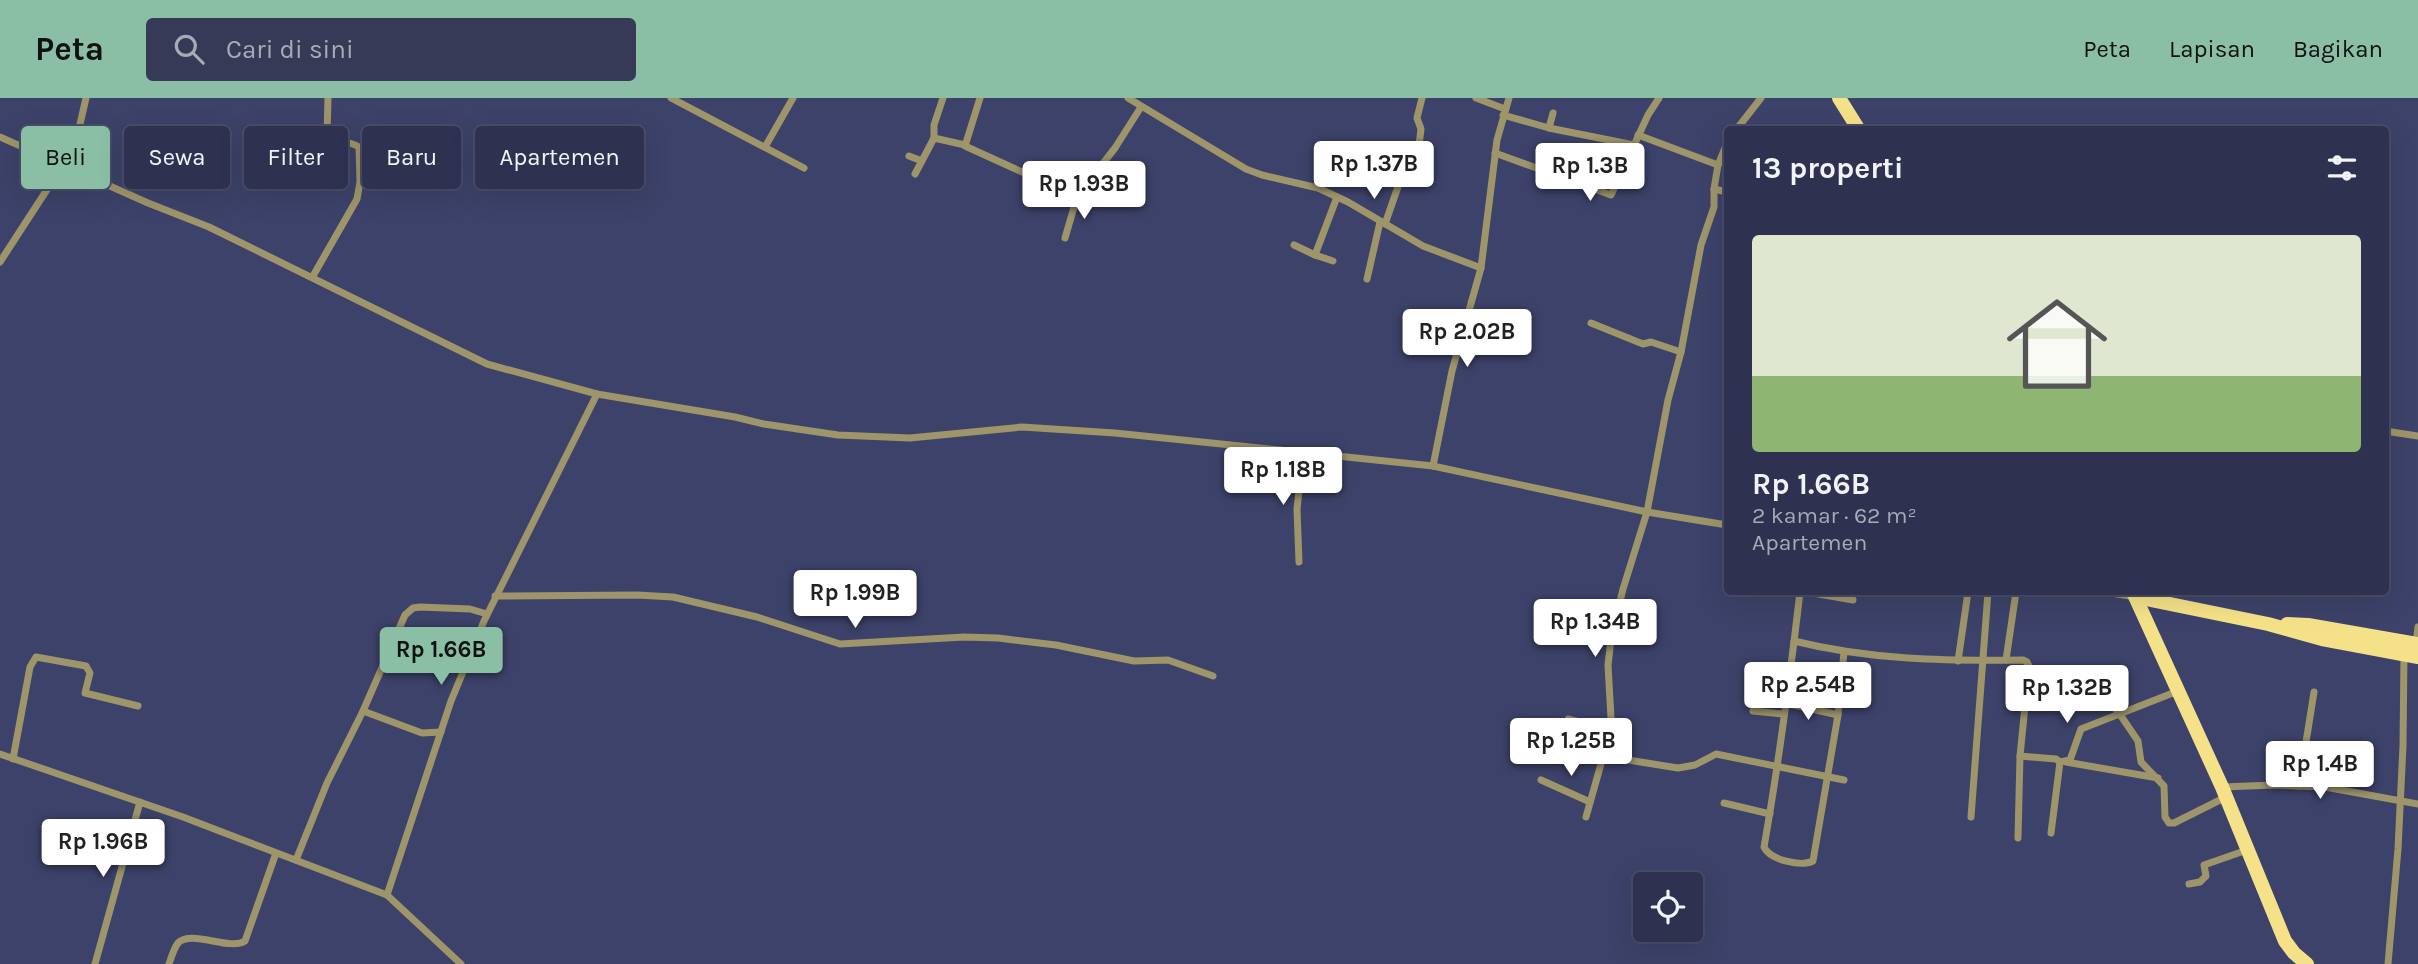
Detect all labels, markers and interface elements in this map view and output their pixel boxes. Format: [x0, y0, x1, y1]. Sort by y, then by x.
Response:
search box [146, 18, 636, 81]
text: Peta [35, 30, 104, 68]
icon: search [170, 30, 208, 68]
text: Cari di sini [226, 34, 354, 65]
text: Peta [2083, 35, 2131, 63]
text: Lapisan [2169, 35, 2255, 63]
text: Bagikan [2293, 35, 2383, 63]
chip: Beli [21, 126, 110, 189]
chip: Sewa [124, 126, 230, 189]
chip: Filter [244, 126, 348, 189]
chip: Baru [362, 126, 461, 189]
chip: Apartemen [475, 126, 644, 189]
pin: Rp 1.37B [1302, 141, 1446, 201]
pin: Rp 1.3B [1525, 144, 1655, 203]
icon: filters [2323, 149, 2361, 187]
text: Rp 1.37B [1330, 150, 1418, 177]
text: 13 properti [1752, 150, 1904, 186]
text: Rp 1.3B [1551, 152, 1629, 179]
pin: Rp 1.93B [1012, 162, 1156, 221]
text: Rp 1.93B [1038, 170, 1130, 197]
icon: home [1994, 281, 2120, 407]
pin: Rp 2.02B [1395, 310, 1539, 369]
text: Rp 2.02B [1419, 318, 1515, 345]
pin: Rp 1.18B [1211, 448, 1355, 507]
text: Rp 1.18B [1240, 456, 1326, 483]
text: Rp 1.66B [1752, 466, 1870, 502]
text: 2 kamar · 62 m² [1752, 502, 1917, 529]
text: Apartemen [1752, 529, 1867, 556]
pin: Rp 1.99B [783, 570, 927, 630]
text: Rp 1.99B [810, 579, 900, 606]
pin: Rp 1.34B [1523, 600, 1667, 659]
text: Rp 1.34B [1550, 608, 1640, 635]
pin: Rp 1.66B [369, 628, 513, 687]
text: Rp 1.66B [396, 636, 486, 663]
pin: Rp 2.54B [1736, 662, 1880, 722]
pin: Rp 1.32B [1995, 666, 2139, 725]
text: Rp 2.54B [1760, 671, 1856, 698]
text: Rp 1.32B [2022, 674, 2112, 701]
pin: Rp 1.25B [1499, 718, 1643, 778]
text: Rp 1.25B [1526, 727, 1616, 754]
pin: Rp 1.4B [2255, 742, 2385, 801]
text: Rp 1.4B [2282, 750, 2358, 777]
pin: Rp 1.96B [31, 820, 175, 879]
text: Rp 1.96B [58, 828, 148, 855]
map controls [1633, 872, 1703, 942]
button: locate [1633, 872, 1703, 942]

